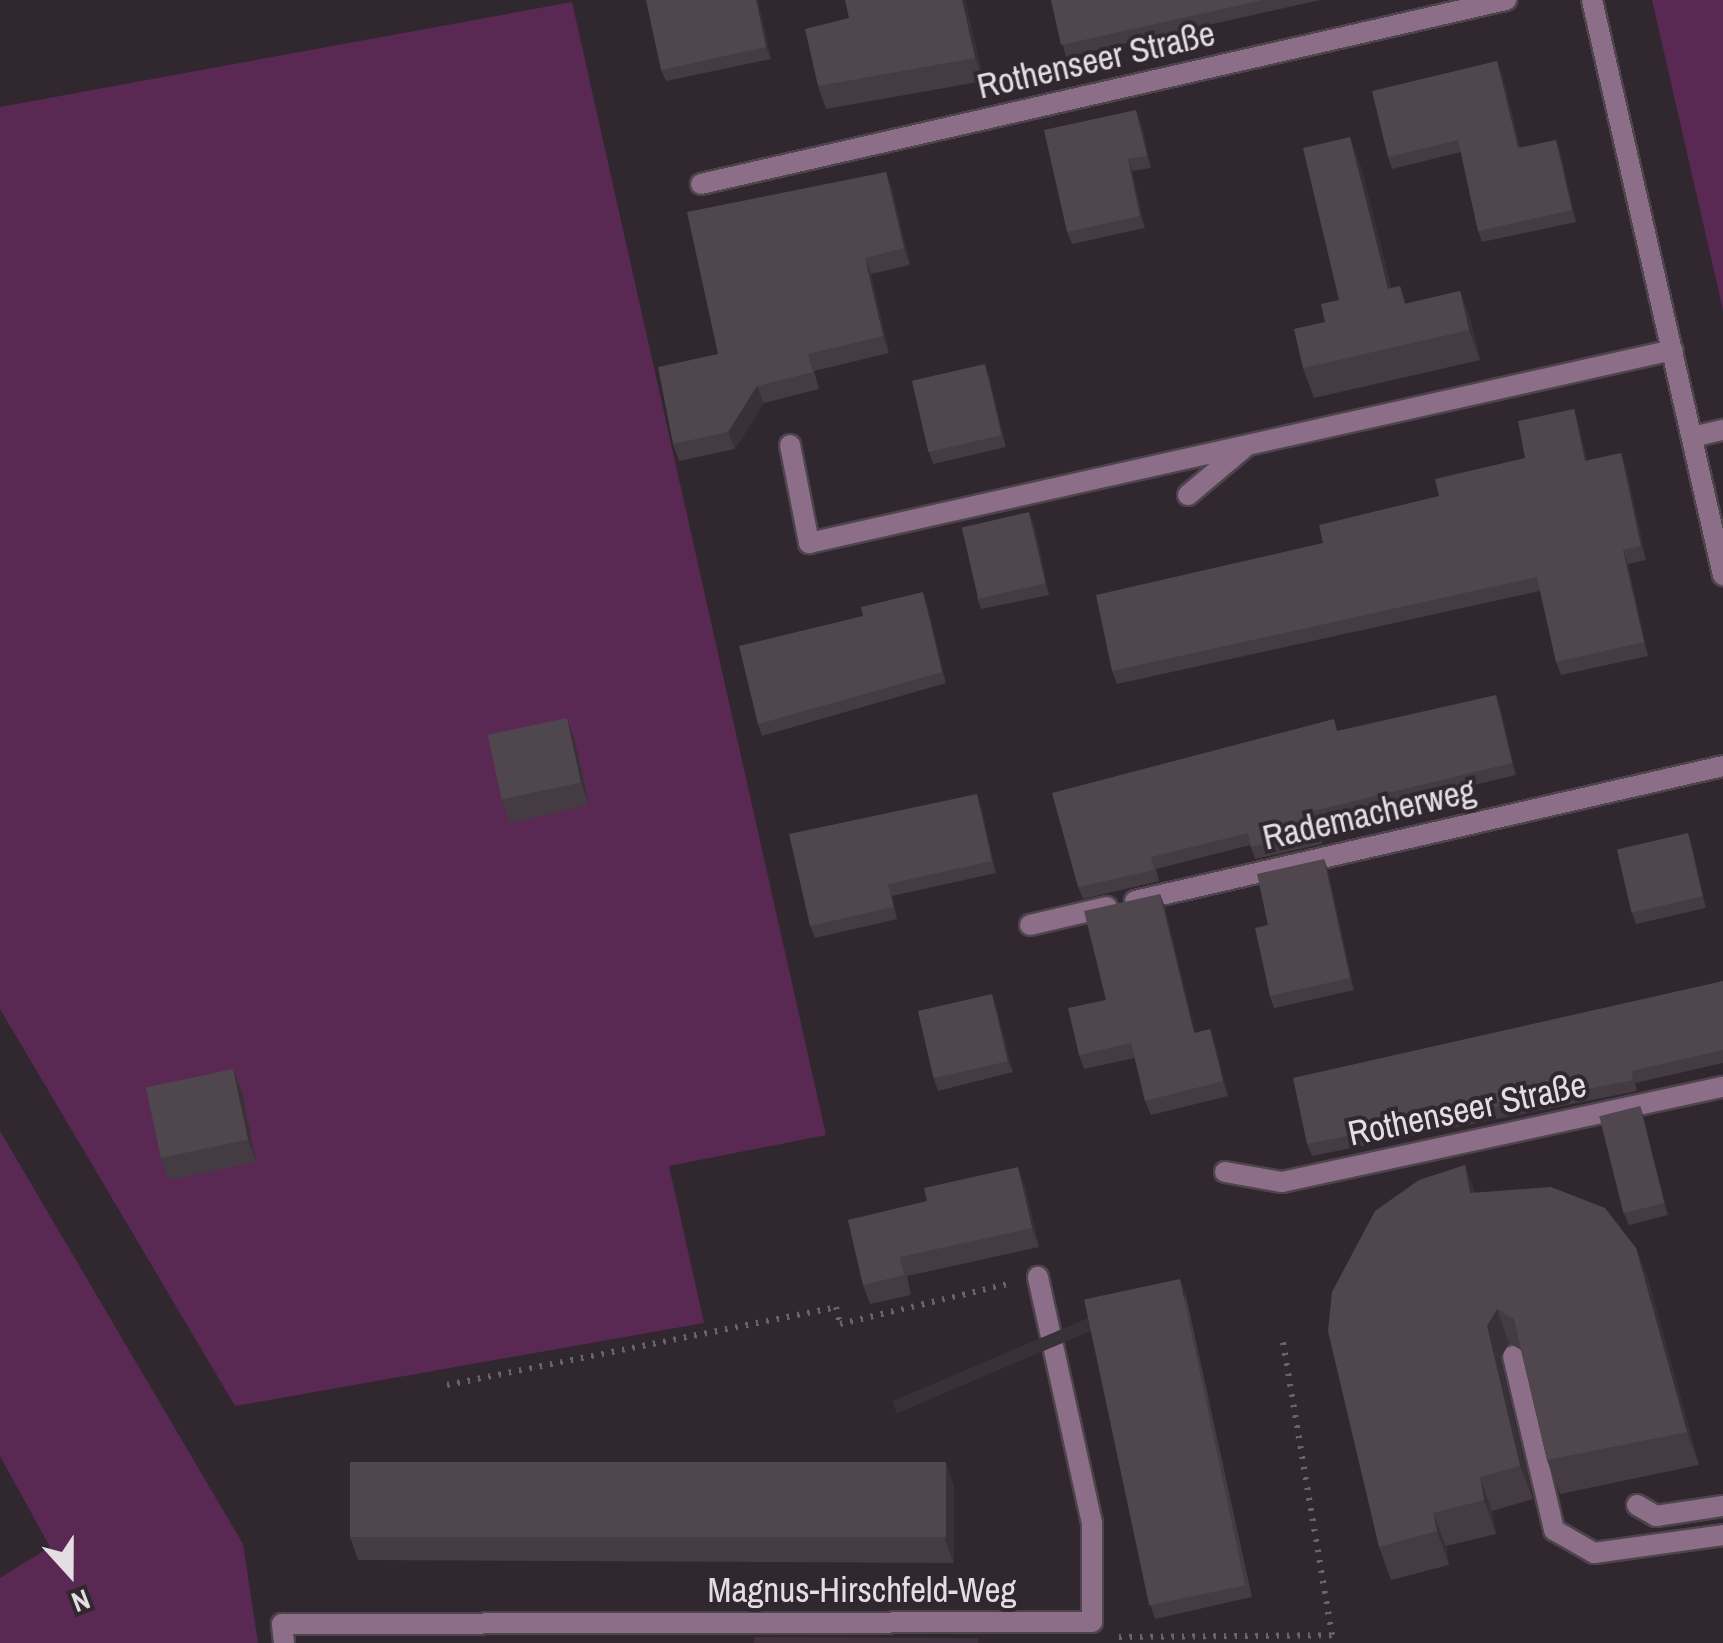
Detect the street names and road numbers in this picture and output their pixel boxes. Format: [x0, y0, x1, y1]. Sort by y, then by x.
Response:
street label: Rothenseer Straße [973, 12, 1219, 108]
street label: Rademacherweg [1259, 769, 1479, 859]
street label: Rothenseer Straße [1344, 1063, 1590, 1155]
street label: Magnus-Hirschfeld-Weg [708, 1569, 1016, 1611]

